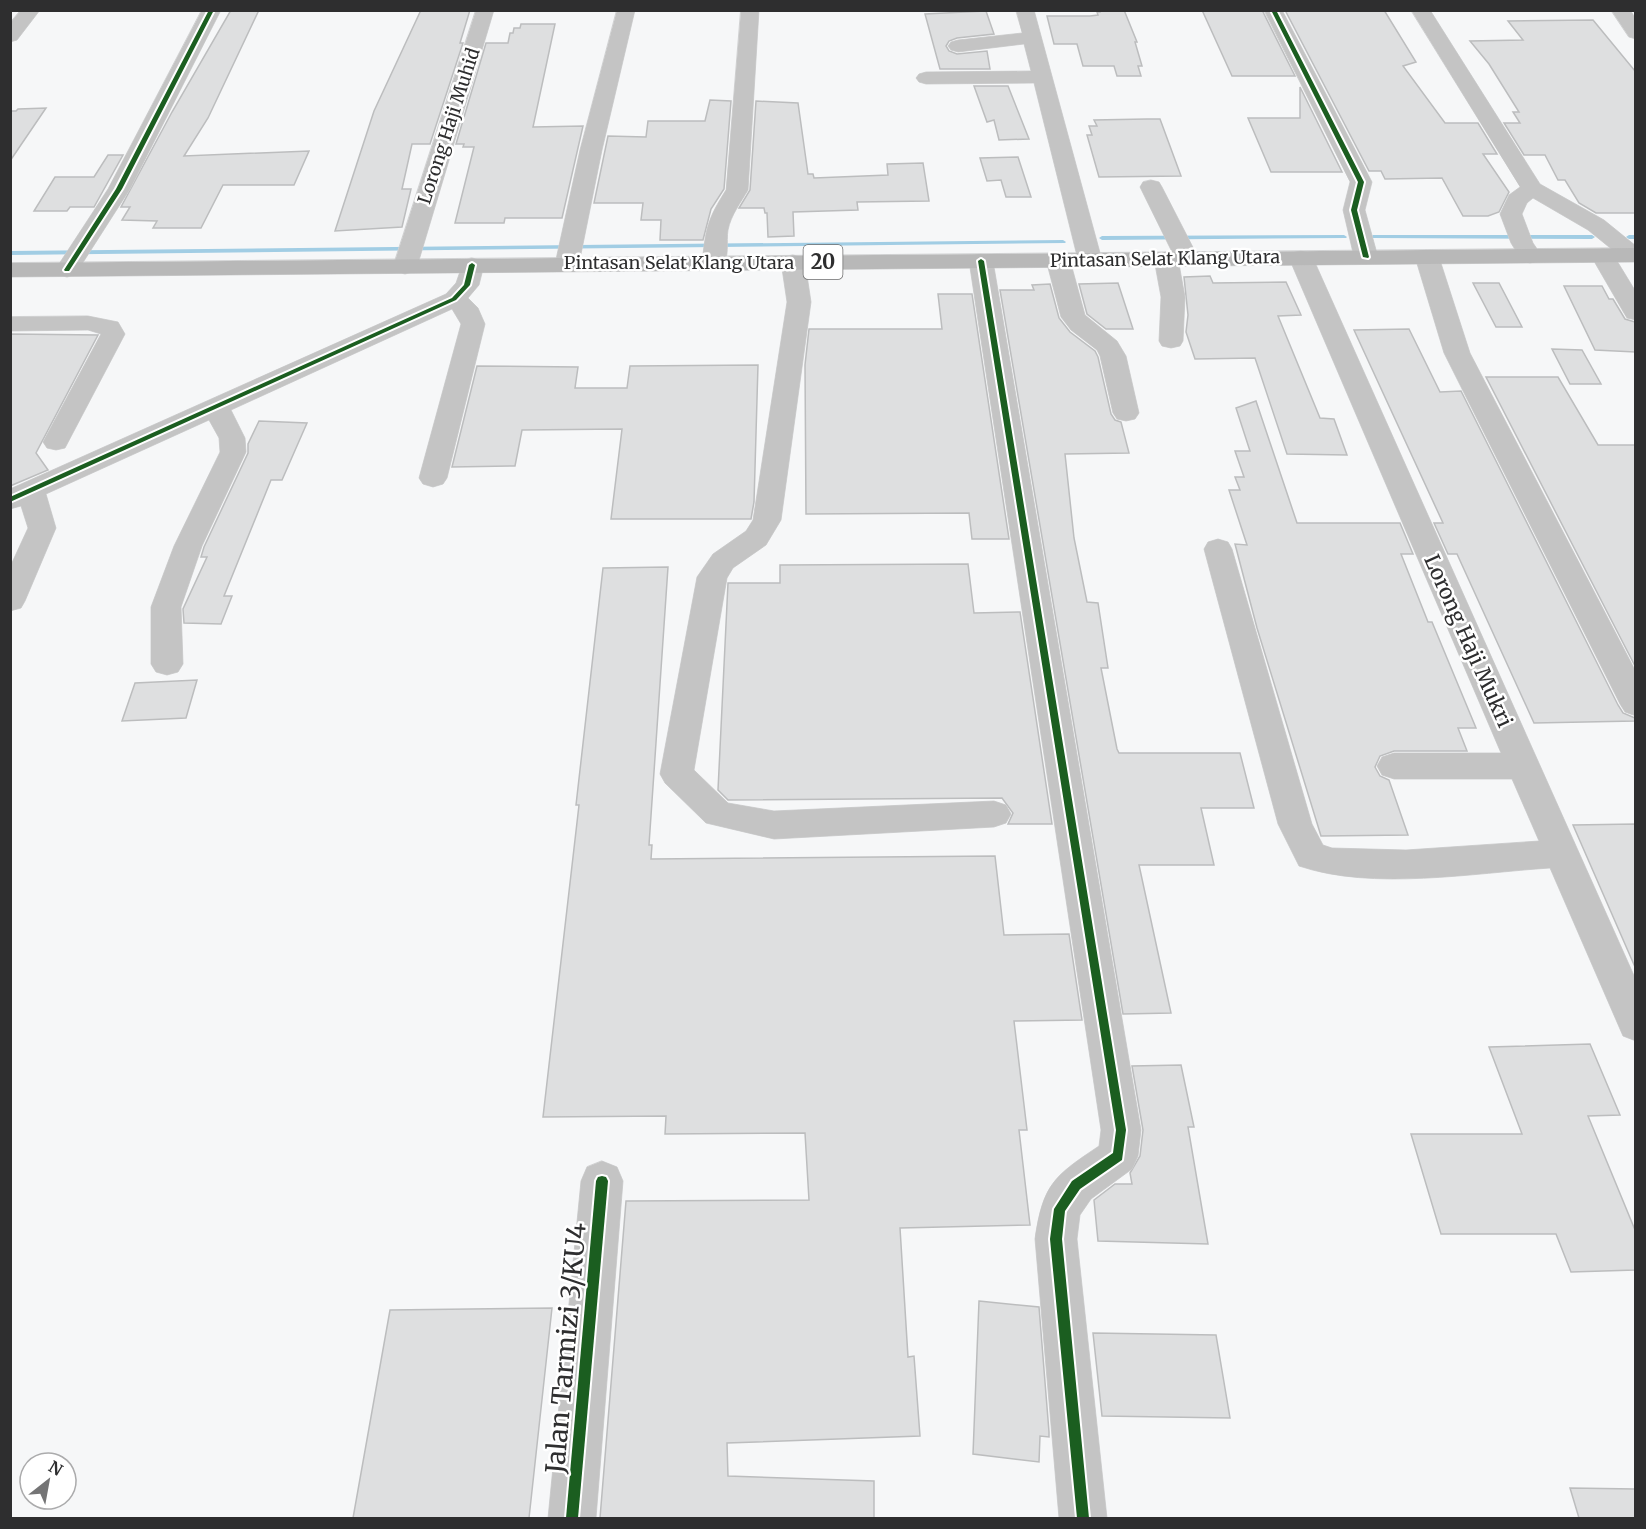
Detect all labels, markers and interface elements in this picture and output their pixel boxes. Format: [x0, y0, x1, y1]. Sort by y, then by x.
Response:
street label: Lorong Haji Muhid [412, 45, 485, 207]
road number: 20 [804, 245, 842, 279]
street label: Pintasan Selat Klang Utara [1050, 245, 1281, 272]
street label: Pintasan Selat Klang Utara [564, 251, 794, 274]
street label: Lorong Haji Mukri [1418, 550, 1519, 732]
street label: Jalan Tarmizi 3/KU4 [538, 1221, 593, 1476]
north arrow [18, 1451, 78, 1511]
text: N [45, 1456, 67, 1480]

